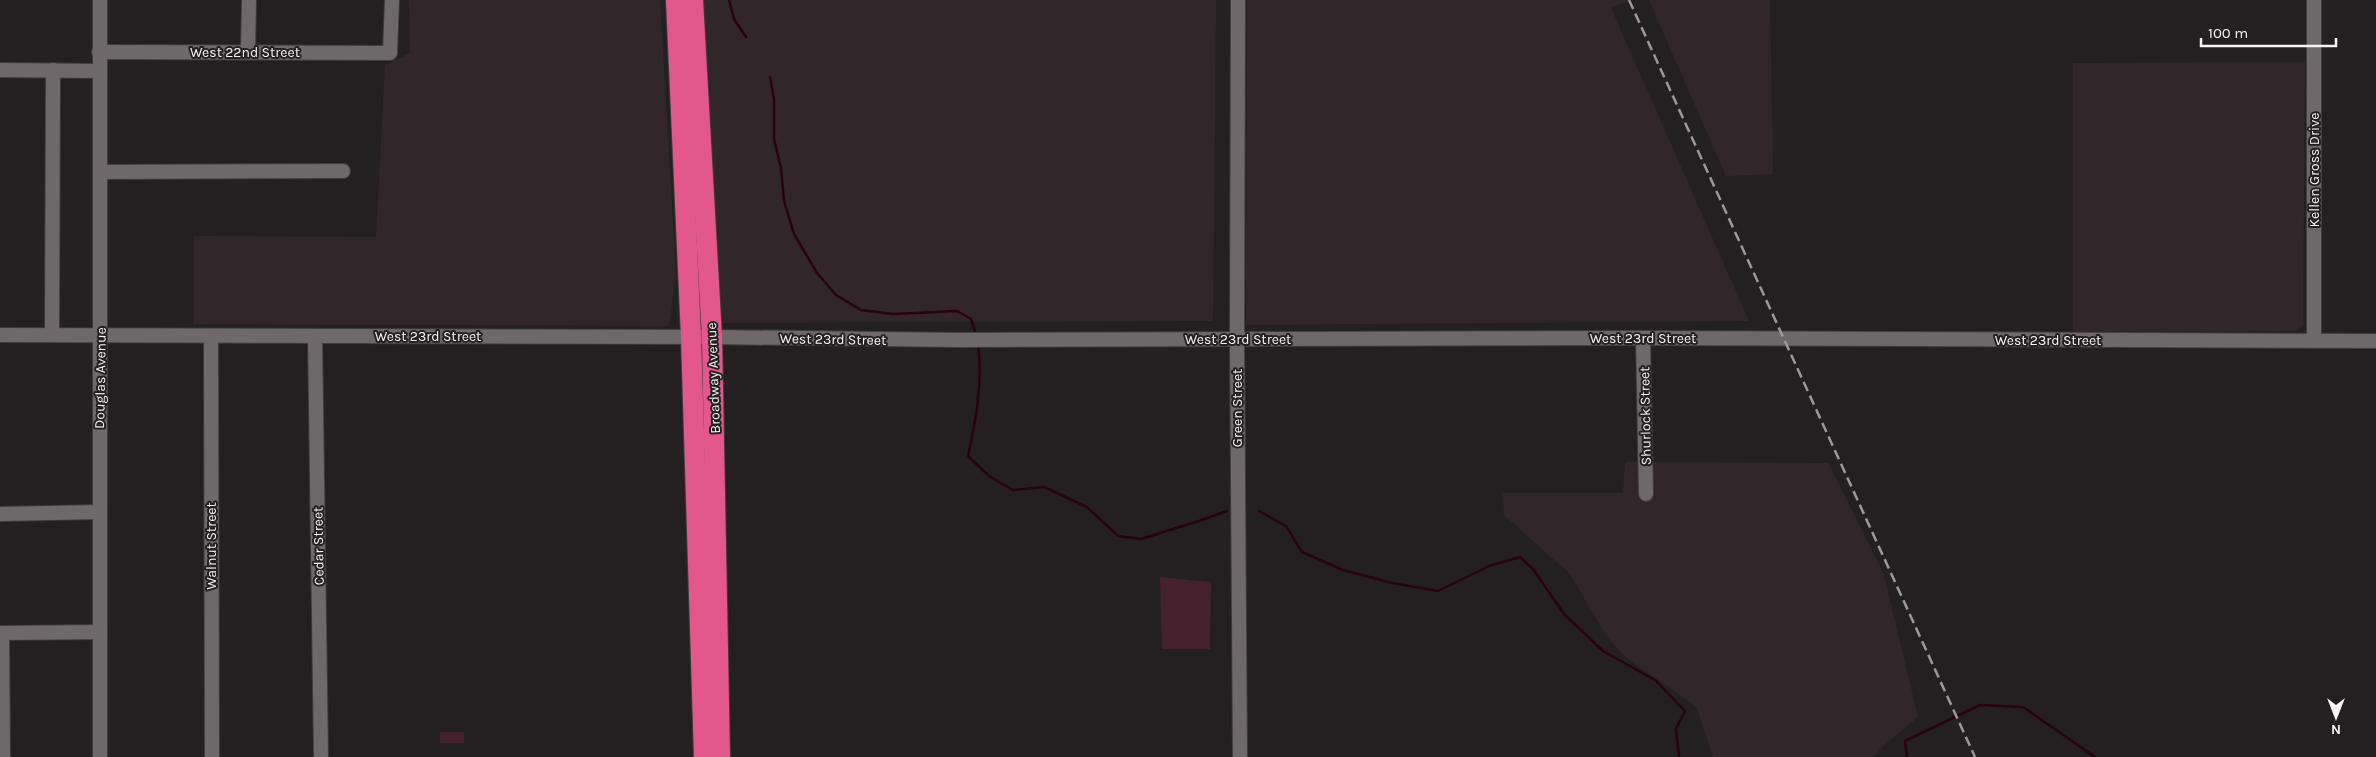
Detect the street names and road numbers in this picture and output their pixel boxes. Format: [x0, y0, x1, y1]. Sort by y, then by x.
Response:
street label: West 22nd Street [190, 44, 300, 61]
street label: Kellen Gross Drive [2306, 113, 2323, 227]
street label: Broadway Avenue [703, 322, 724, 434]
street label: Douglas Avenue [91, 327, 110, 429]
street label: West 23rd Street [375, 328, 481, 345]
street label: West 23rd Street [779, 330, 886, 349]
street label: West 23rd Street [1590, 330, 1696, 347]
street label: West 23rd Street [1185, 331, 1291, 348]
street label: West 23rd Street [1995, 332, 2101, 349]
street label: Shurlock Street [1636, 366, 1655, 466]
street label: Green Street [1229, 369, 1246, 447]
street label: Walnut Street [203, 502, 220, 590]
street label: Cedar Street [309, 507, 328, 585]

